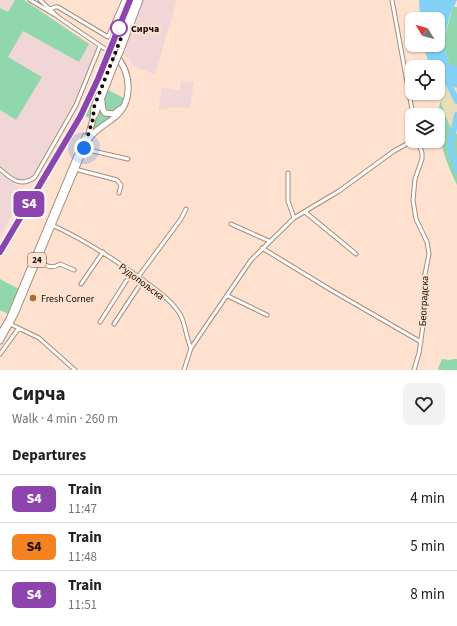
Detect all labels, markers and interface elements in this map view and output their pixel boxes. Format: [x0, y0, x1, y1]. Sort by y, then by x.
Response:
north arrow [405, 12, 445, 52]
map controls [405, 12, 445, 148]
marker: Сирча [110, 19, 128, 37]
place label: Сирча [131, 22, 159, 36]
button: locate [405, 60, 445, 100]
button: layers [405, 108, 445, 148]
your location [74, 138, 94, 158]
line badge: S4 [11, 191, 47, 217]
text: S4 [21, 194, 37, 214]
road number: 24 [28, 253, 46, 267]
street label: Рудопољска [116, 260, 167, 304]
street label: Београдска [416, 275, 432, 327]
place label: Fresh Corner [41, 292, 95, 306]
marker: Fresh Corner [28, 293, 38, 303]
text: Сирча [12, 381, 66, 408]
button: heart [403, 383, 445, 425]
text: Walk · 4 min · 260 m [12, 410, 118, 428]
text: Departures [12, 445, 86, 466]
text: Train [68, 479, 102, 500]
text: 4 min [410, 488, 445, 509]
text: S4 [26, 489, 42, 509]
text: 11:47 [68, 500, 97, 518]
text: Train [68, 527, 102, 548]
text: 5 min [410, 536, 445, 557]
text: S4 [26, 537, 42, 557]
text: 11:48 [68, 548, 97, 566]
text: Train [68, 575, 102, 596]
text: 8 min [410, 584, 445, 605]
text: S4 [26, 585, 42, 605]
text: 11:51 [68, 596, 97, 614]

